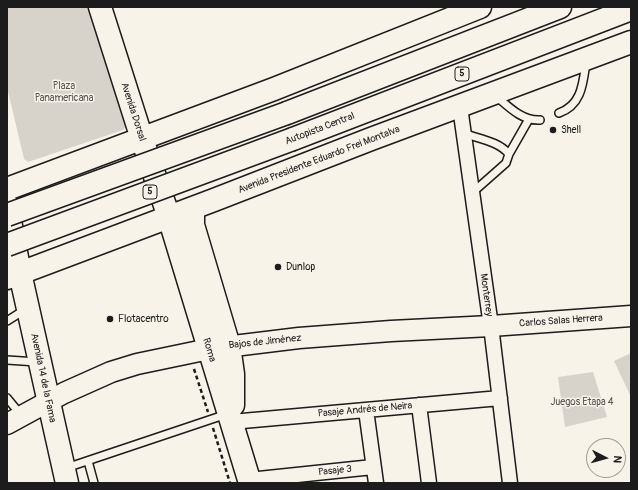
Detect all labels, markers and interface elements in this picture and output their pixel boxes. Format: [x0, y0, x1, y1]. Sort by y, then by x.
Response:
road number: 5 [455, 67, 469, 81]
park label: Plaza Panamericana [35, 80, 93, 104]
street label: Avenida Dorsal [118, 81, 148, 143]
street label: Autopista Central [284, 110, 356, 148]
street label: Avenida Presidente Eduardo Frei Montalva [236, 123, 402, 197]
place label: Shell [561, 124, 581, 136]
marker: Shell [548, 125, 558, 135]
road number: 5 [143, 185, 157, 199]
place label: Dunlop [286, 261, 315, 273]
marker: Dunlop [273, 262, 283, 272]
street label: Monterrey [477, 273, 495, 317]
street label: Carlos Salas Herrera [519, 312, 603, 330]
place label: Flotacentro [118, 313, 169, 325]
marker: Flotacentro [105, 314, 115, 324]
street label: Avenida 14 de la Fama [28, 332, 58, 424]
street label: Bajos de Jiménez [228, 332, 302, 352]
street label: Roma [200, 337, 218, 363]
park label: Juegos Etapa 4 [550, 396, 614, 408]
street label: Pasaje Andrés de Neira [317, 400, 413, 420]
north arrow [586, 438, 626, 478]
text: N [611, 455, 624, 464]
street label: Pasaje 3 [318, 463, 352, 479]

